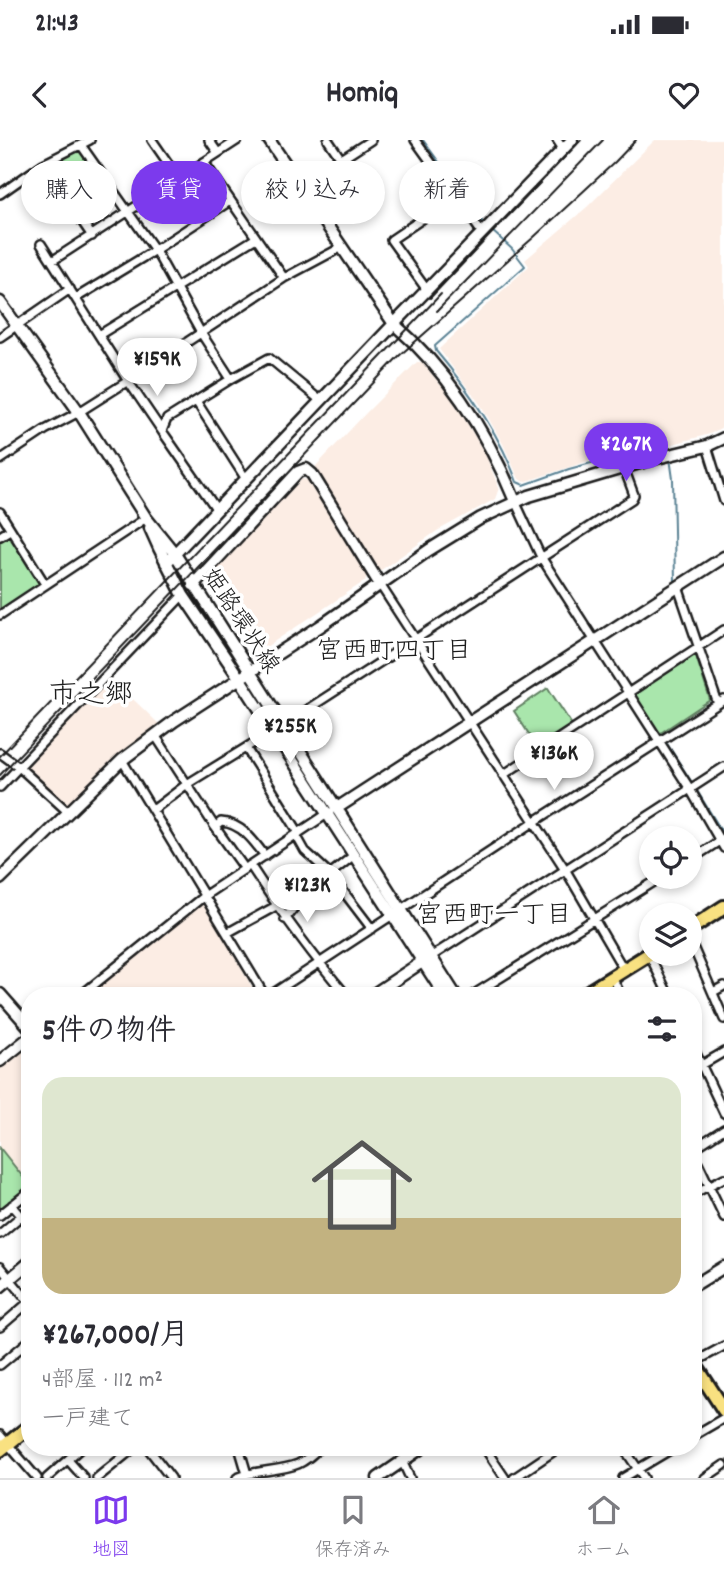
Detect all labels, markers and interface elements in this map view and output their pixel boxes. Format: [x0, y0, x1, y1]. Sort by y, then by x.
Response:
text: 21:43 [35, 6, 79, 43]
text: Homiq [326, 72, 398, 118]
icon: back [21, 76, 59, 114]
icon: heart [665, 76, 703, 114]
chip: 購入 [21, 161, 117, 224]
chip: 賃貸 [131, 161, 227, 224]
chip: 絞り込み [241, 161, 385, 224]
chip: 新着 [399, 161, 495, 224]
pin: ¥159K [108, 338, 206, 398]
text: ¥159K [133, 344, 181, 377]
pin: ¥267K [577, 424, 675, 483]
text: ¥267K [600, 429, 652, 462]
street label: 姫路環状線 [193, 562, 286, 681]
district label: 宮西町四丁目 [316, 634, 472, 671]
district label: 市之郷 [49, 677, 133, 717]
pin: ¥255K [241, 706, 339, 765]
text: ¥255K [263, 711, 317, 744]
pin: ¥136K [505, 732, 603, 792]
text: ¥136K [530, 738, 578, 771]
map controls [639, 826, 702, 966]
button: locate [639, 826, 702, 889]
pin: ¥123K [258, 864, 356, 924]
text: ¥123K [283, 870, 331, 903]
district label: 宮西町一丁目 [416, 898, 572, 935]
button: layers [639, 903, 702, 966]
icon: filters [643, 1010, 681, 1048]
text: 5件の物件 [42, 1012, 176, 1055]
icon: home [299, 1122, 425, 1248]
text: ¥267,000/月 [42, 1316, 189, 1359]
text: 4部屋 · 112 m² [42, 1365, 163, 1398]
text: 一戸建て [42, 1404, 134, 1437]
tab: 地図 [92, 1491, 130, 1565]
tab: 保存済み [315, 1491, 391, 1565]
tab: ホーム [575, 1491, 632, 1565]

